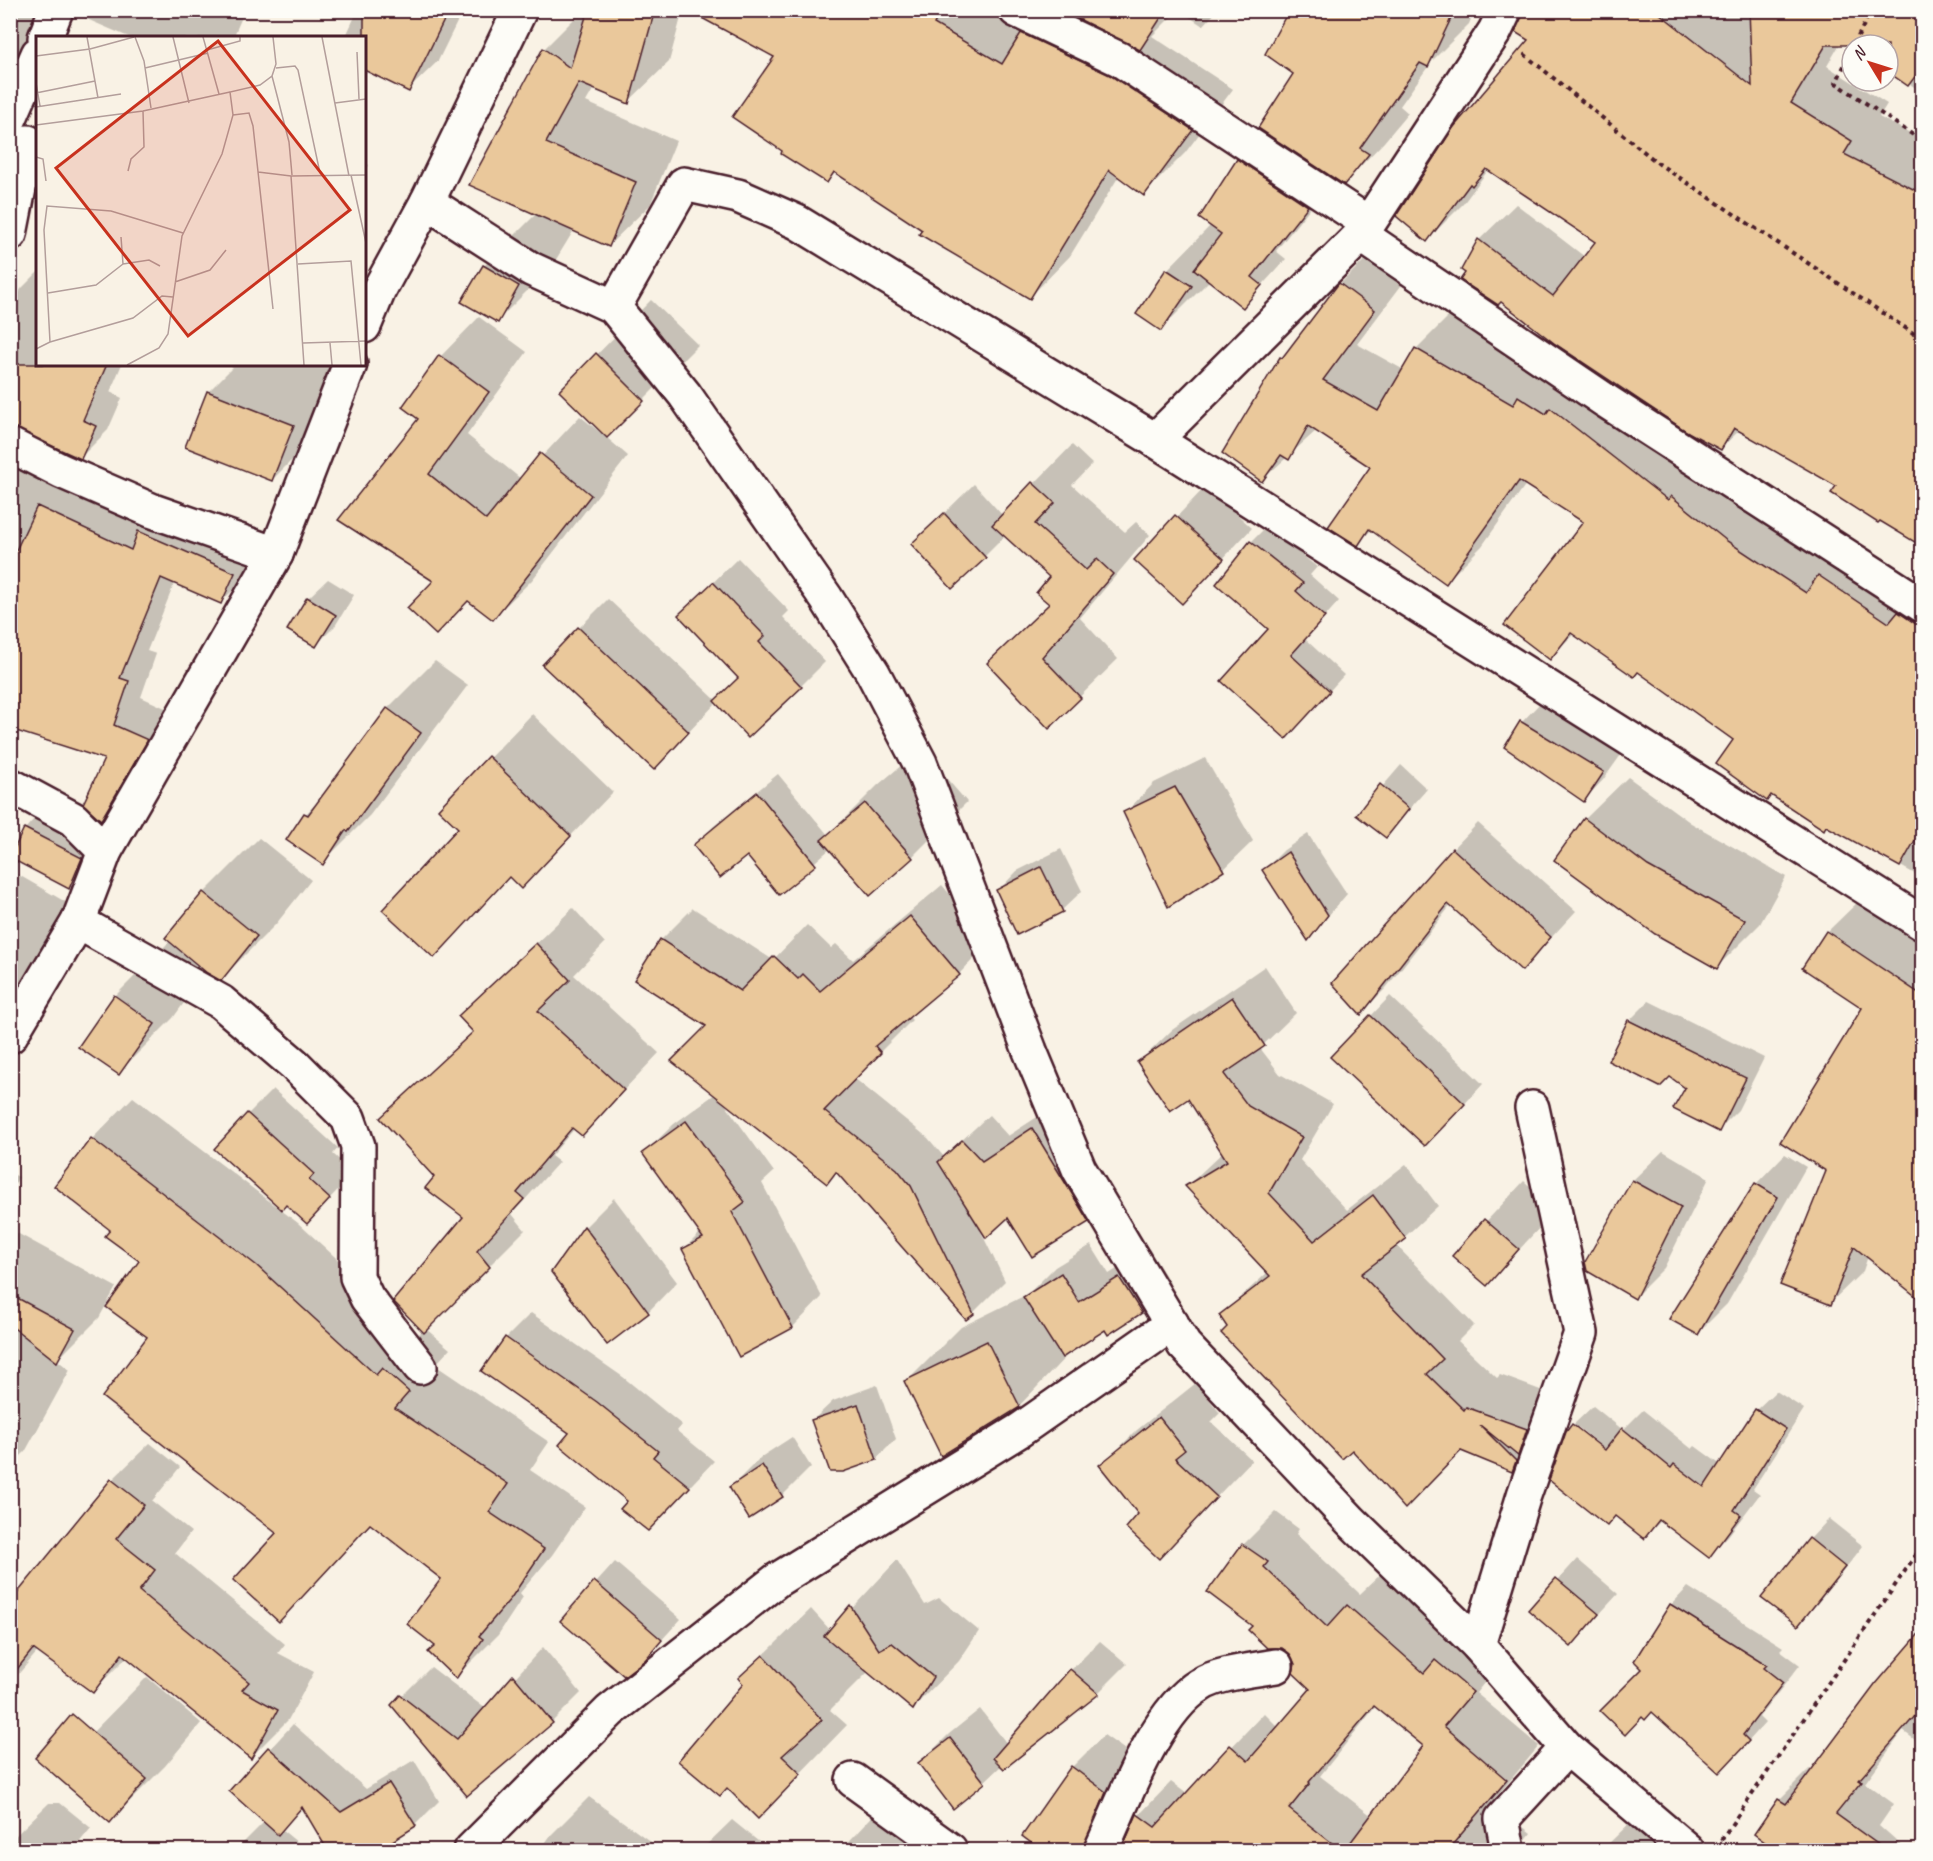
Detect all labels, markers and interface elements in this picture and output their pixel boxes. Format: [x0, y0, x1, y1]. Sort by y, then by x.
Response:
north arrow [1840, 33, 1900, 93]
inset map [36, 36, 366, 366]
text: N [1848, 42, 1872, 64]

